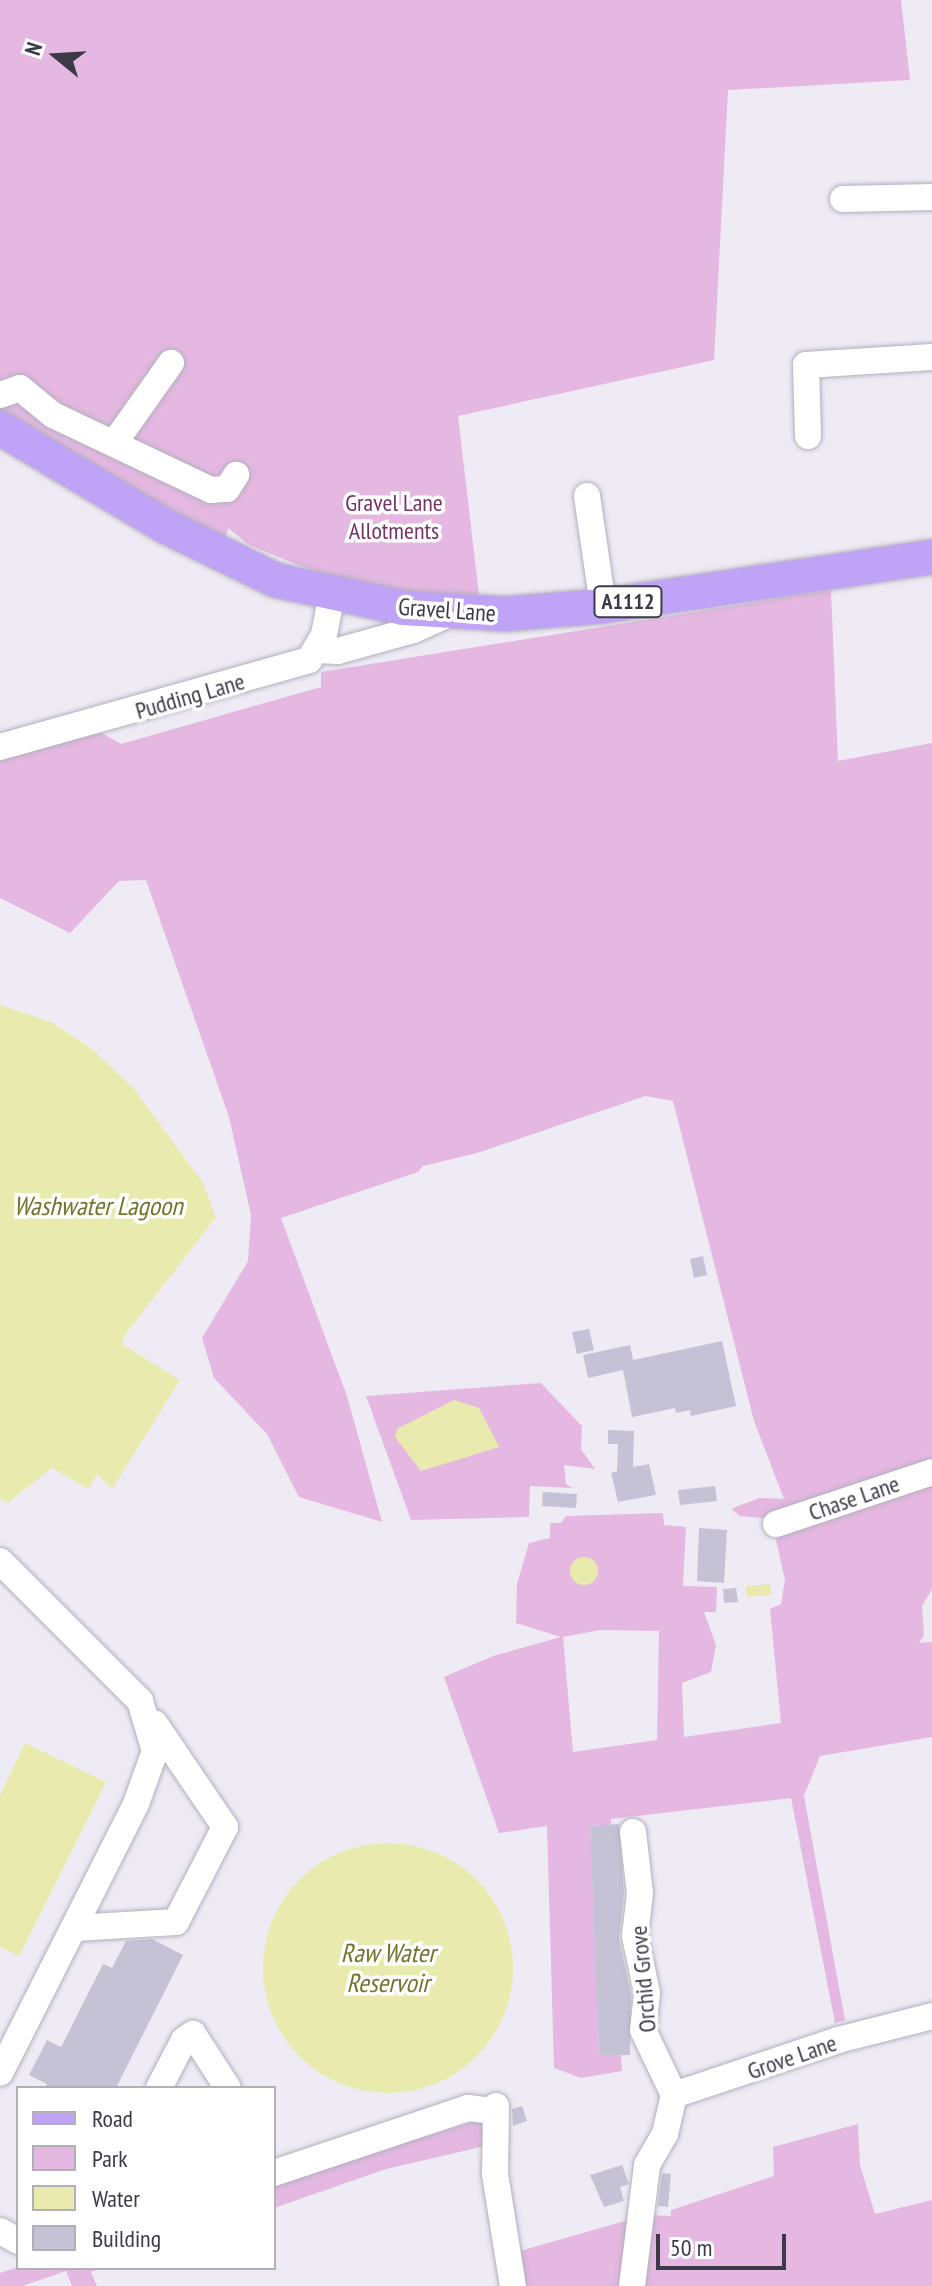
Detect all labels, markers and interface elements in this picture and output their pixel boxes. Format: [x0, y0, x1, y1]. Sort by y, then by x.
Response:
north arrow [16, 16, 96, 96]
text: N [18, 39, 48, 59]
park label: Gravel Lane Allotments [345, 489, 443, 545]
road number: A1112 [592, 584, 664, 620]
street label: Gravel Lane [397, 592, 497, 628]
street label: Pudding Lane [132, 667, 248, 725]
water label: Washwater Lagoon [13, 1190, 183, 1222]
street label: Chase Lane [805, 1469, 903, 1527]
street label: Orchid Grove [624, 1924, 662, 2034]
water label: Raw Water Reservoir [340, 1937, 436, 1998]
street label: Grove Lane [744, 2028, 840, 2086]
legend [16, 2086, 276, 2270]
text: Road [92, 2103, 133, 2134]
text: Park [92, 2143, 128, 2174]
text: Water [92, 2183, 140, 2214]
scale bar [660, 2218, 790, 2268]
text: Building [92, 2223, 161, 2254]
text: 50 m [670, 2232, 712, 2263]

